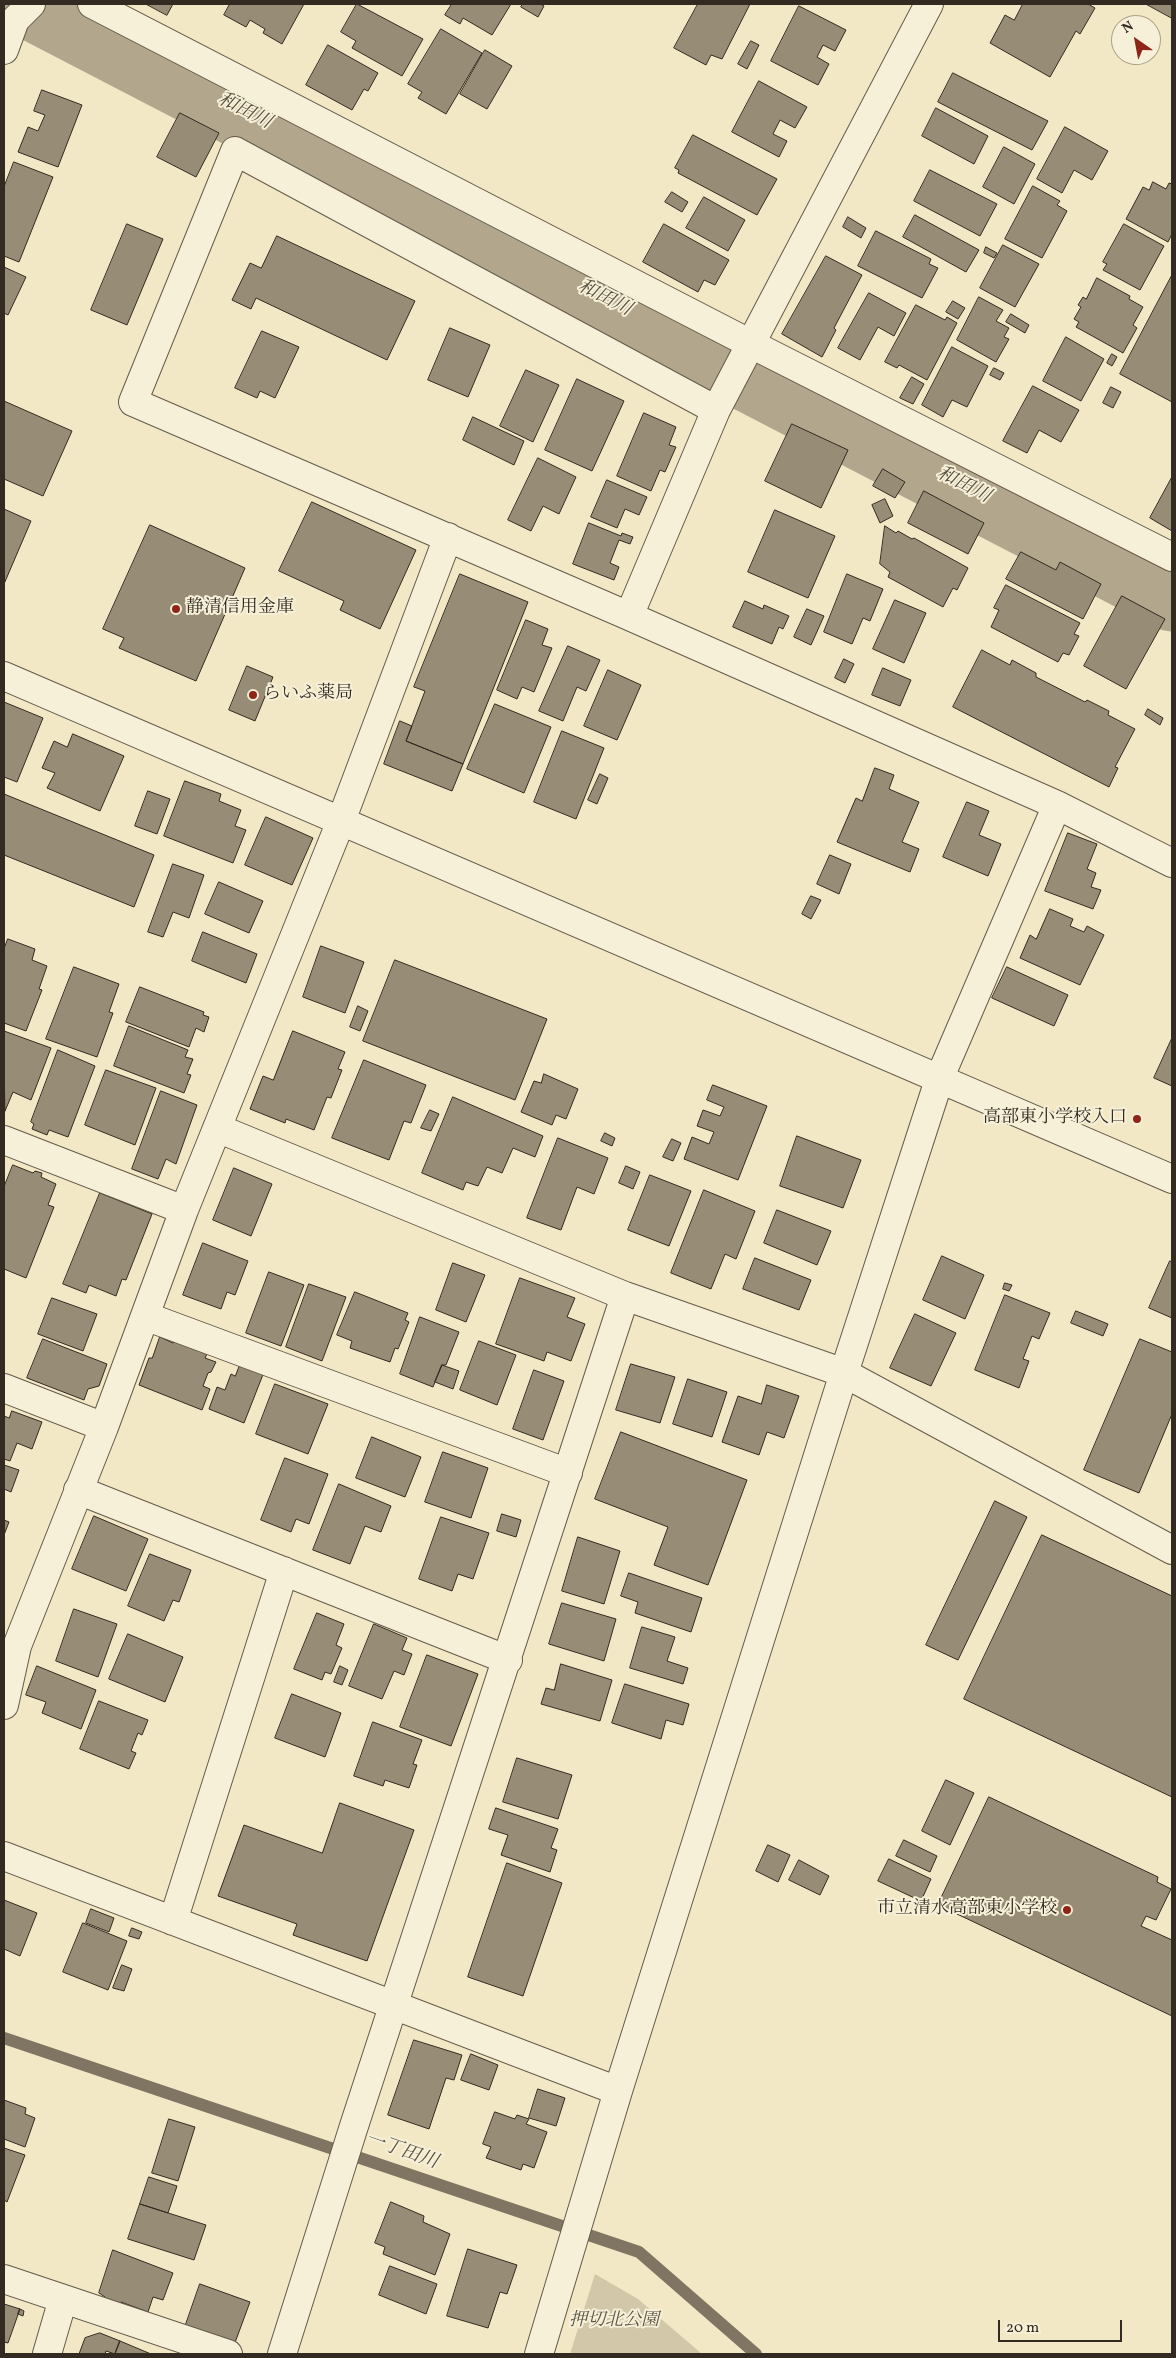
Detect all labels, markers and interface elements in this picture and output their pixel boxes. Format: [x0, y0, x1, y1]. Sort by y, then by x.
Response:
north arrow [1111, 15, 1161, 65]
text: N [1119, 17, 1138, 39]
water label: 和田川 [213, 89, 275, 135]
water label: 和田川 [573, 276, 635, 322]
water label: 和田川 [932, 463, 994, 509]
place label: 静清信用金庫 [186, 598, 294, 620]
marker: 静清信用金庫 [170, 603, 182, 615]
place label: らいふ薬局 [263, 684, 353, 706]
marker: らいふ薬局 [247, 689, 259, 701]
place label: 高部東小学校入口 [983, 1108, 1127, 1130]
marker: 高部東小学校入口 [1131, 1113, 1143, 1125]
place label: 市立清水高部東小学校 [877, 1899, 1057, 1921]
marker: 市立清水高部東小学校 [1061, 1904, 1073, 1916]
water label: 一丁田川 [361, 2129, 441, 2175]
scale bar [1001, 2310, 1125, 2342]
park label: 押切北公園 [569, 2311, 659, 2333]
text: 20 m [1006, 2318, 1039, 2339]

